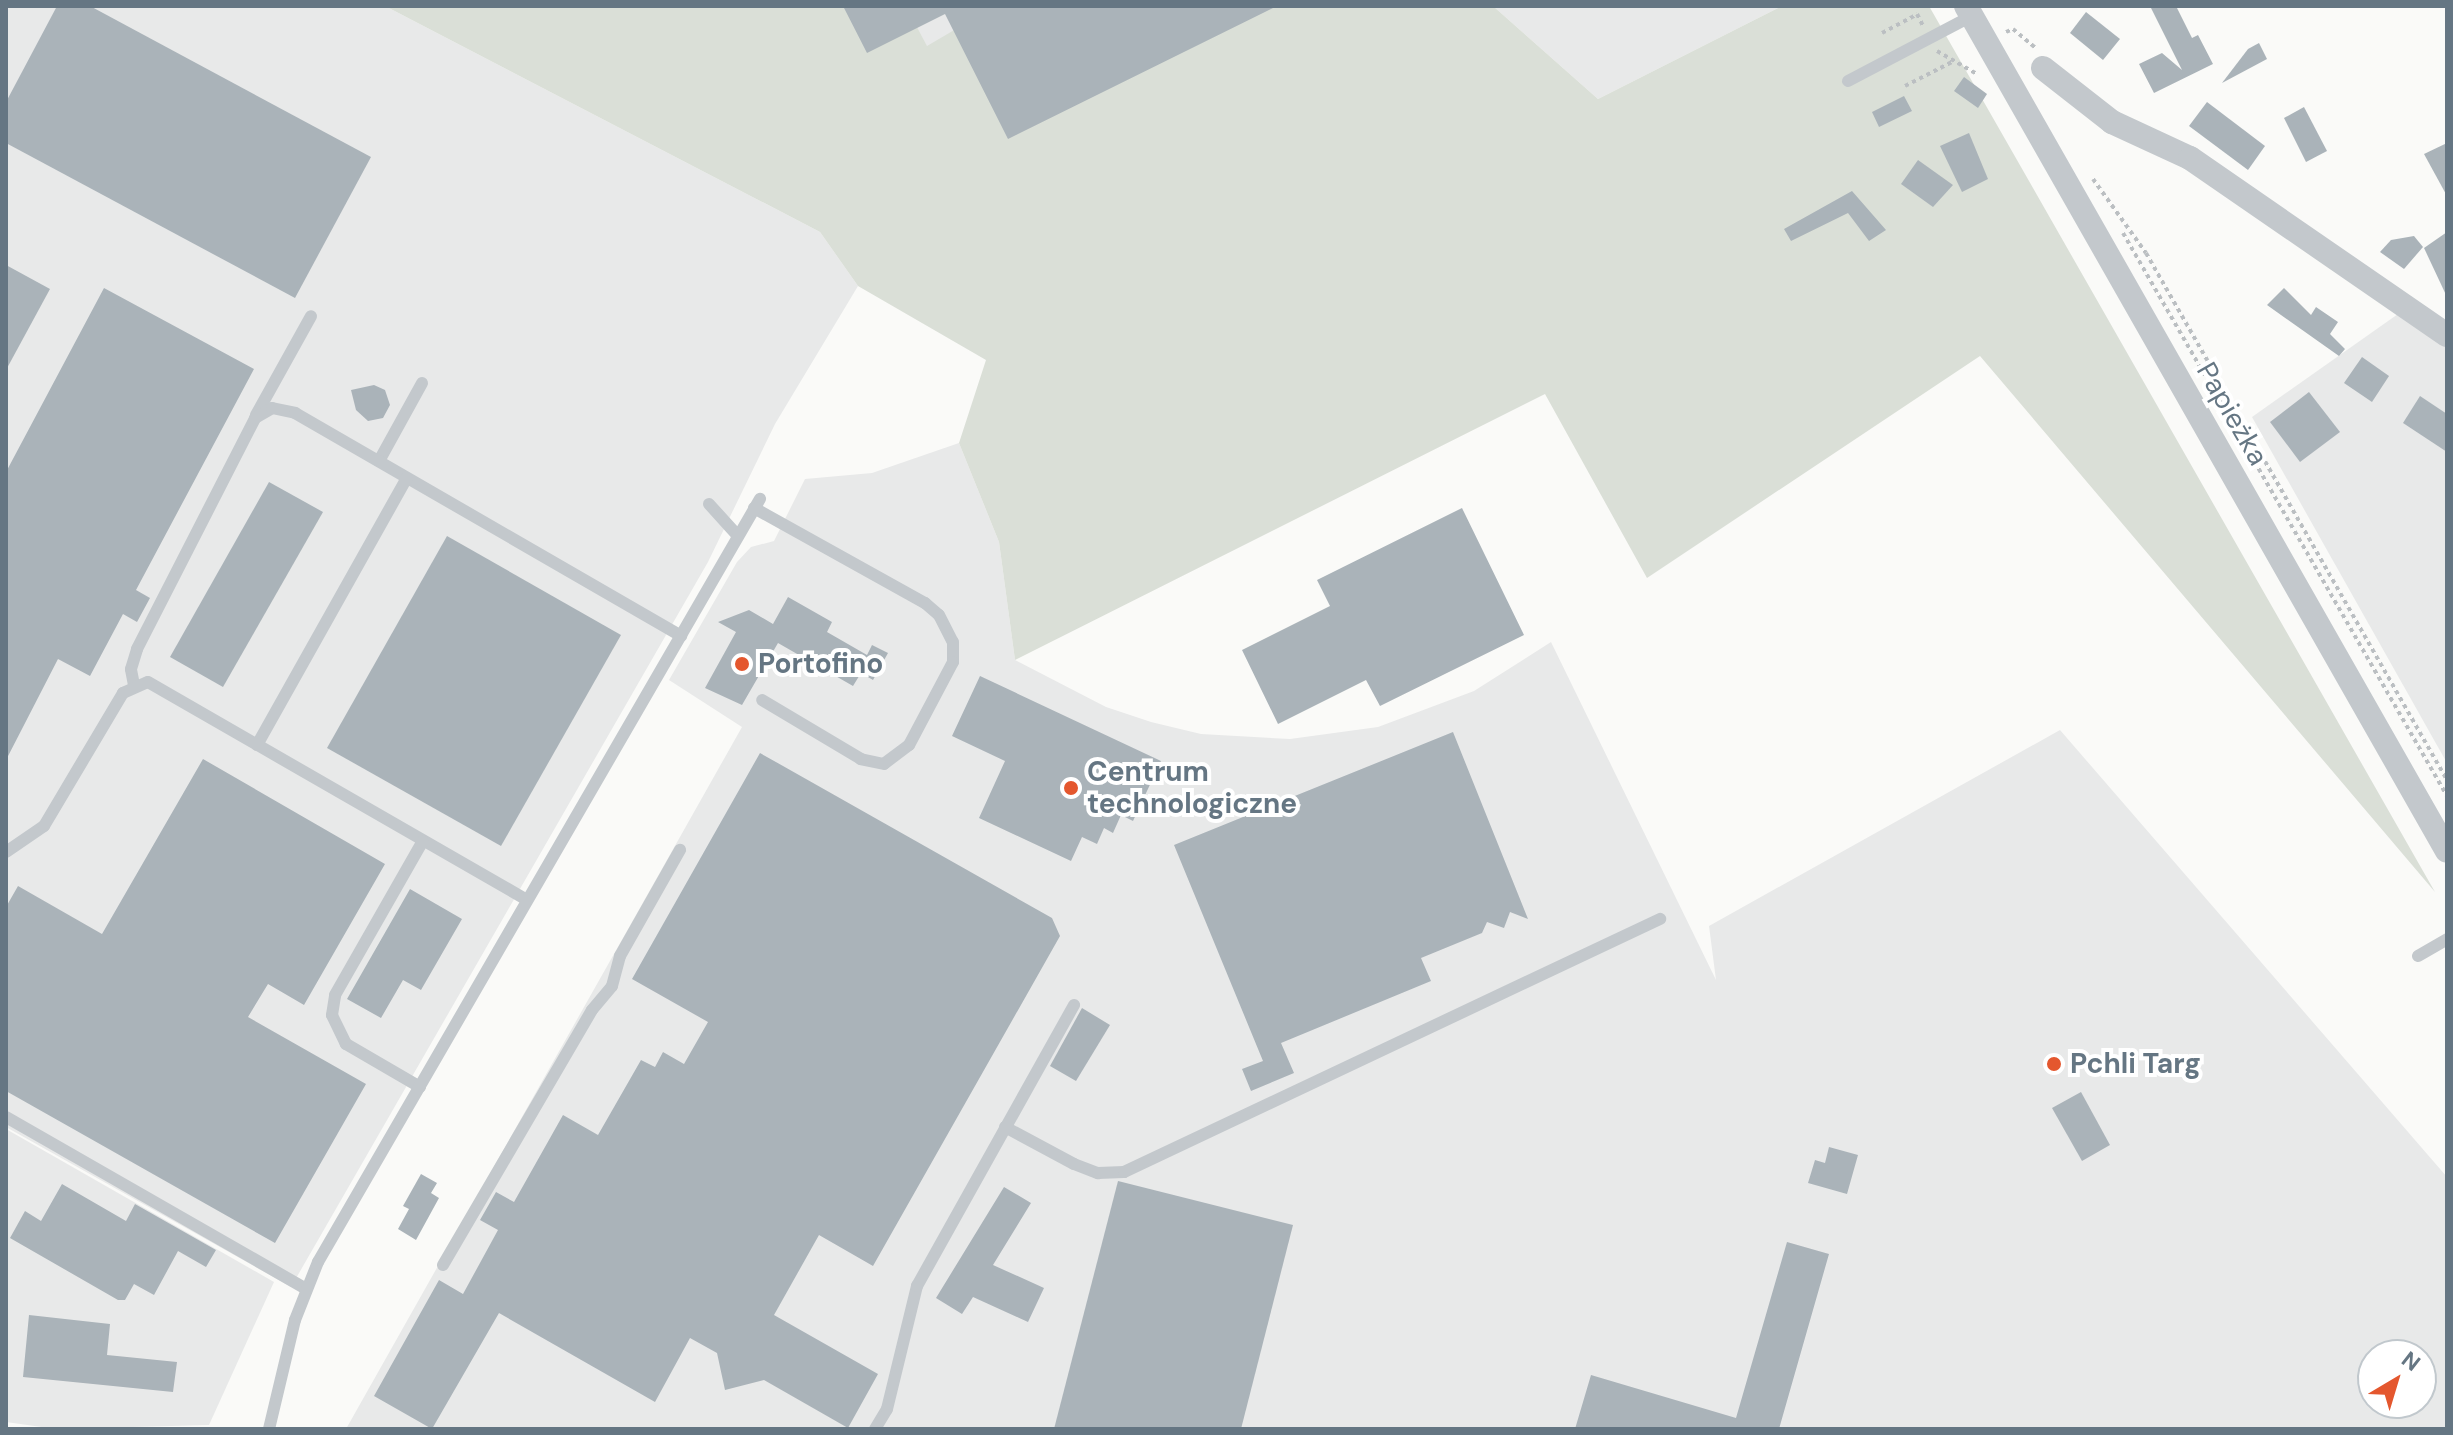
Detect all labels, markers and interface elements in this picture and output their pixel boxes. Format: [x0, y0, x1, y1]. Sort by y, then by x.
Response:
street label: Papieżka [2189, 357, 2275, 471]
place label: Portofino [758, 647, 883, 681]
marker: Portofino [733, 655, 751, 673]
place label: Centrum technologiczne [1087, 755, 1297, 821]
marker: Centrum technologiczne [1062, 779, 1080, 797]
place label: Pchli Targ [2070, 1047, 2201, 1081]
marker: Pchli Targ [2045, 1055, 2063, 1073]
north arrow [2357, 1339, 2437, 1419]
text: N [2396, 1345, 2426, 1378]

